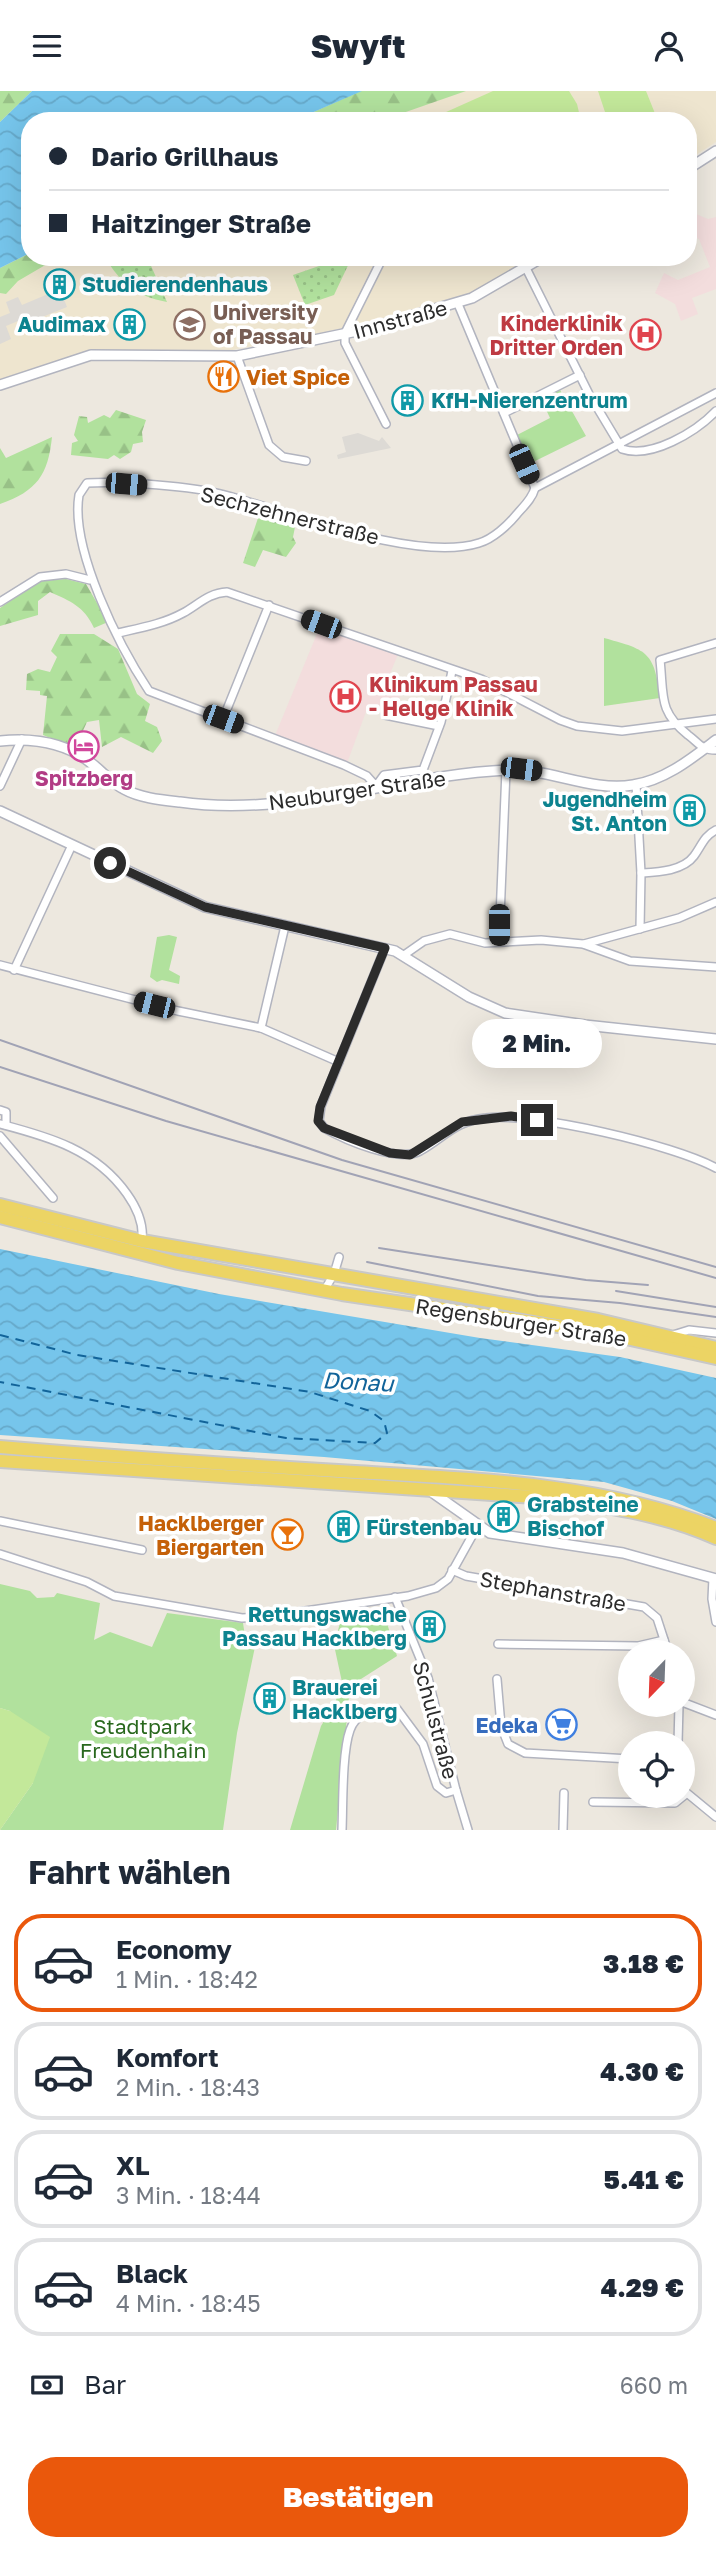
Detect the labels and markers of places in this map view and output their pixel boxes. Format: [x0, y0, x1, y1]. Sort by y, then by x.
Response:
building icon: Studierendenhaus [42, 267, 76, 301]
place label: Studierendenhaus [82, 271, 268, 297]
place label: University of Passau [213, 299, 319, 349]
building icon: Audimax [112, 307, 146, 341]
school or university icon: University of Passau [173, 307, 207, 341]
place label: Kinderklinik Dritter Orden [490, 310, 623, 360]
place label: Audimax [18, 311, 106, 337]
hospital icon: Kinderklinik Dritter Orden [629, 318, 663, 352]
restaurant icon: Viet Spice [206, 360, 240, 394]
place label: Viet Spice [246, 364, 350, 390]
building icon: KfH-Nierenzentrum [391, 383, 425, 417]
place label: KfH-Nierenzentrum [431, 387, 628, 413]
place label: Klinikum Passau - Hellge Klinik [369, 671, 538, 721]
hospital icon: Klinikum Passau - Hellge Klinik [329, 679, 363, 713]
hotel icon: Spitzberg [67, 729, 101, 763]
place label: Spitzberg [35, 765, 133, 791]
place label: Jugendheim St. Anton [542, 786, 667, 836]
building icon: Jugendheim St. Anton [673, 794, 707, 828]
place label: Grabsteine Bischof [527, 1491, 639, 1541]
building icon: Grabsteine Bischof [487, 1499, 521, 1533]
place label: Hacklberger Biergarten [138, 1510, 264, 1560]
building icon: Fürstenbau [326, 1510, 360, 1544]
place label: Fürstenbau [366, 1514, 482, 1540]
bar icon: Hacklberger Biergarten [270, 1518, 304, 1552]
place label: Rettungswache Passau Hacklberg [222, 1601, 407, 1651]
building icon: Rettungswache Passau Hacklberg [413, 1609, 447, 1643]
place label: Brauerei Hacklberg [292, 1674, 398, 1724]
building icon: Brauerei Hacklberg [252, 1682, 286, 1716]
supermarket icon: Edeka [544, 1708, 578, 1742]
place label: Edeka [476, 1712, 538, 1738]

